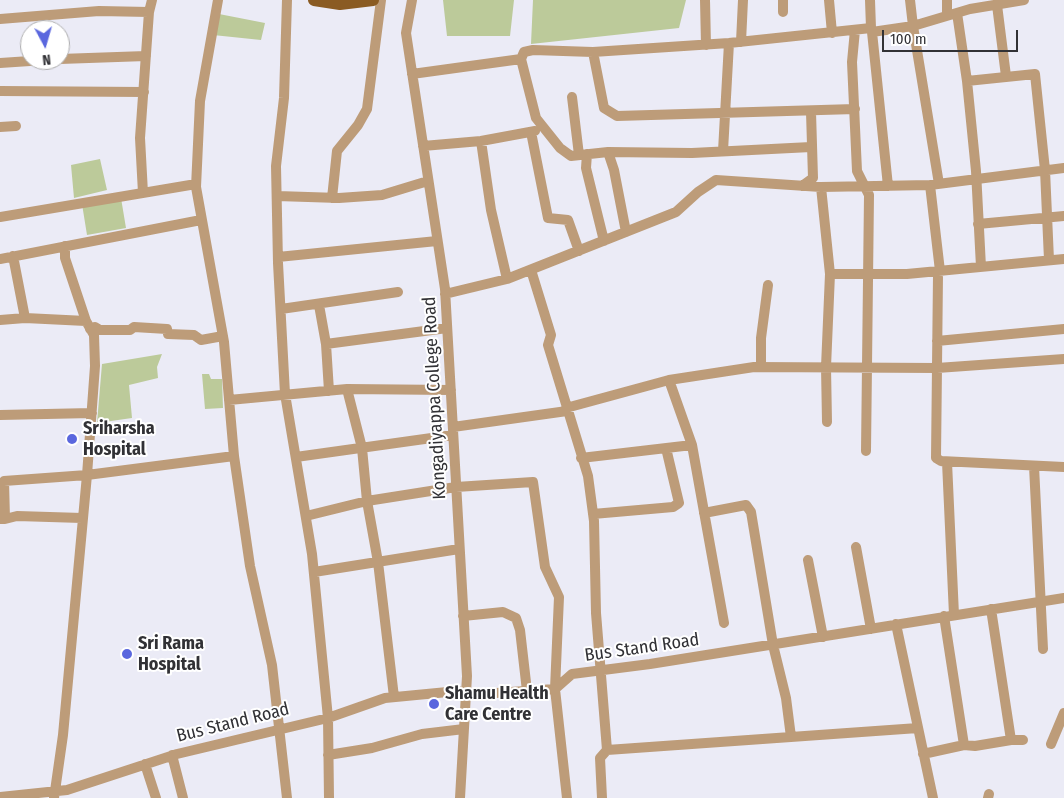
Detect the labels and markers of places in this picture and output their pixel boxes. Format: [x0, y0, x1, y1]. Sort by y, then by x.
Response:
place label: Sriharsha Hospital [83, 418, 155, 460]
marker: Sriharsha Hospital [65, 432, 79, 446]
place label: Sri Rama Hospital [138, 633, 204, 676]
marker: Sri Rama Hospital [120, 647, 134, 661]
place label: Shamu Health Care Centre [445, 683, 549, 726]
marker: Shamu Health Care Centre [427, 697, 441, 711]

